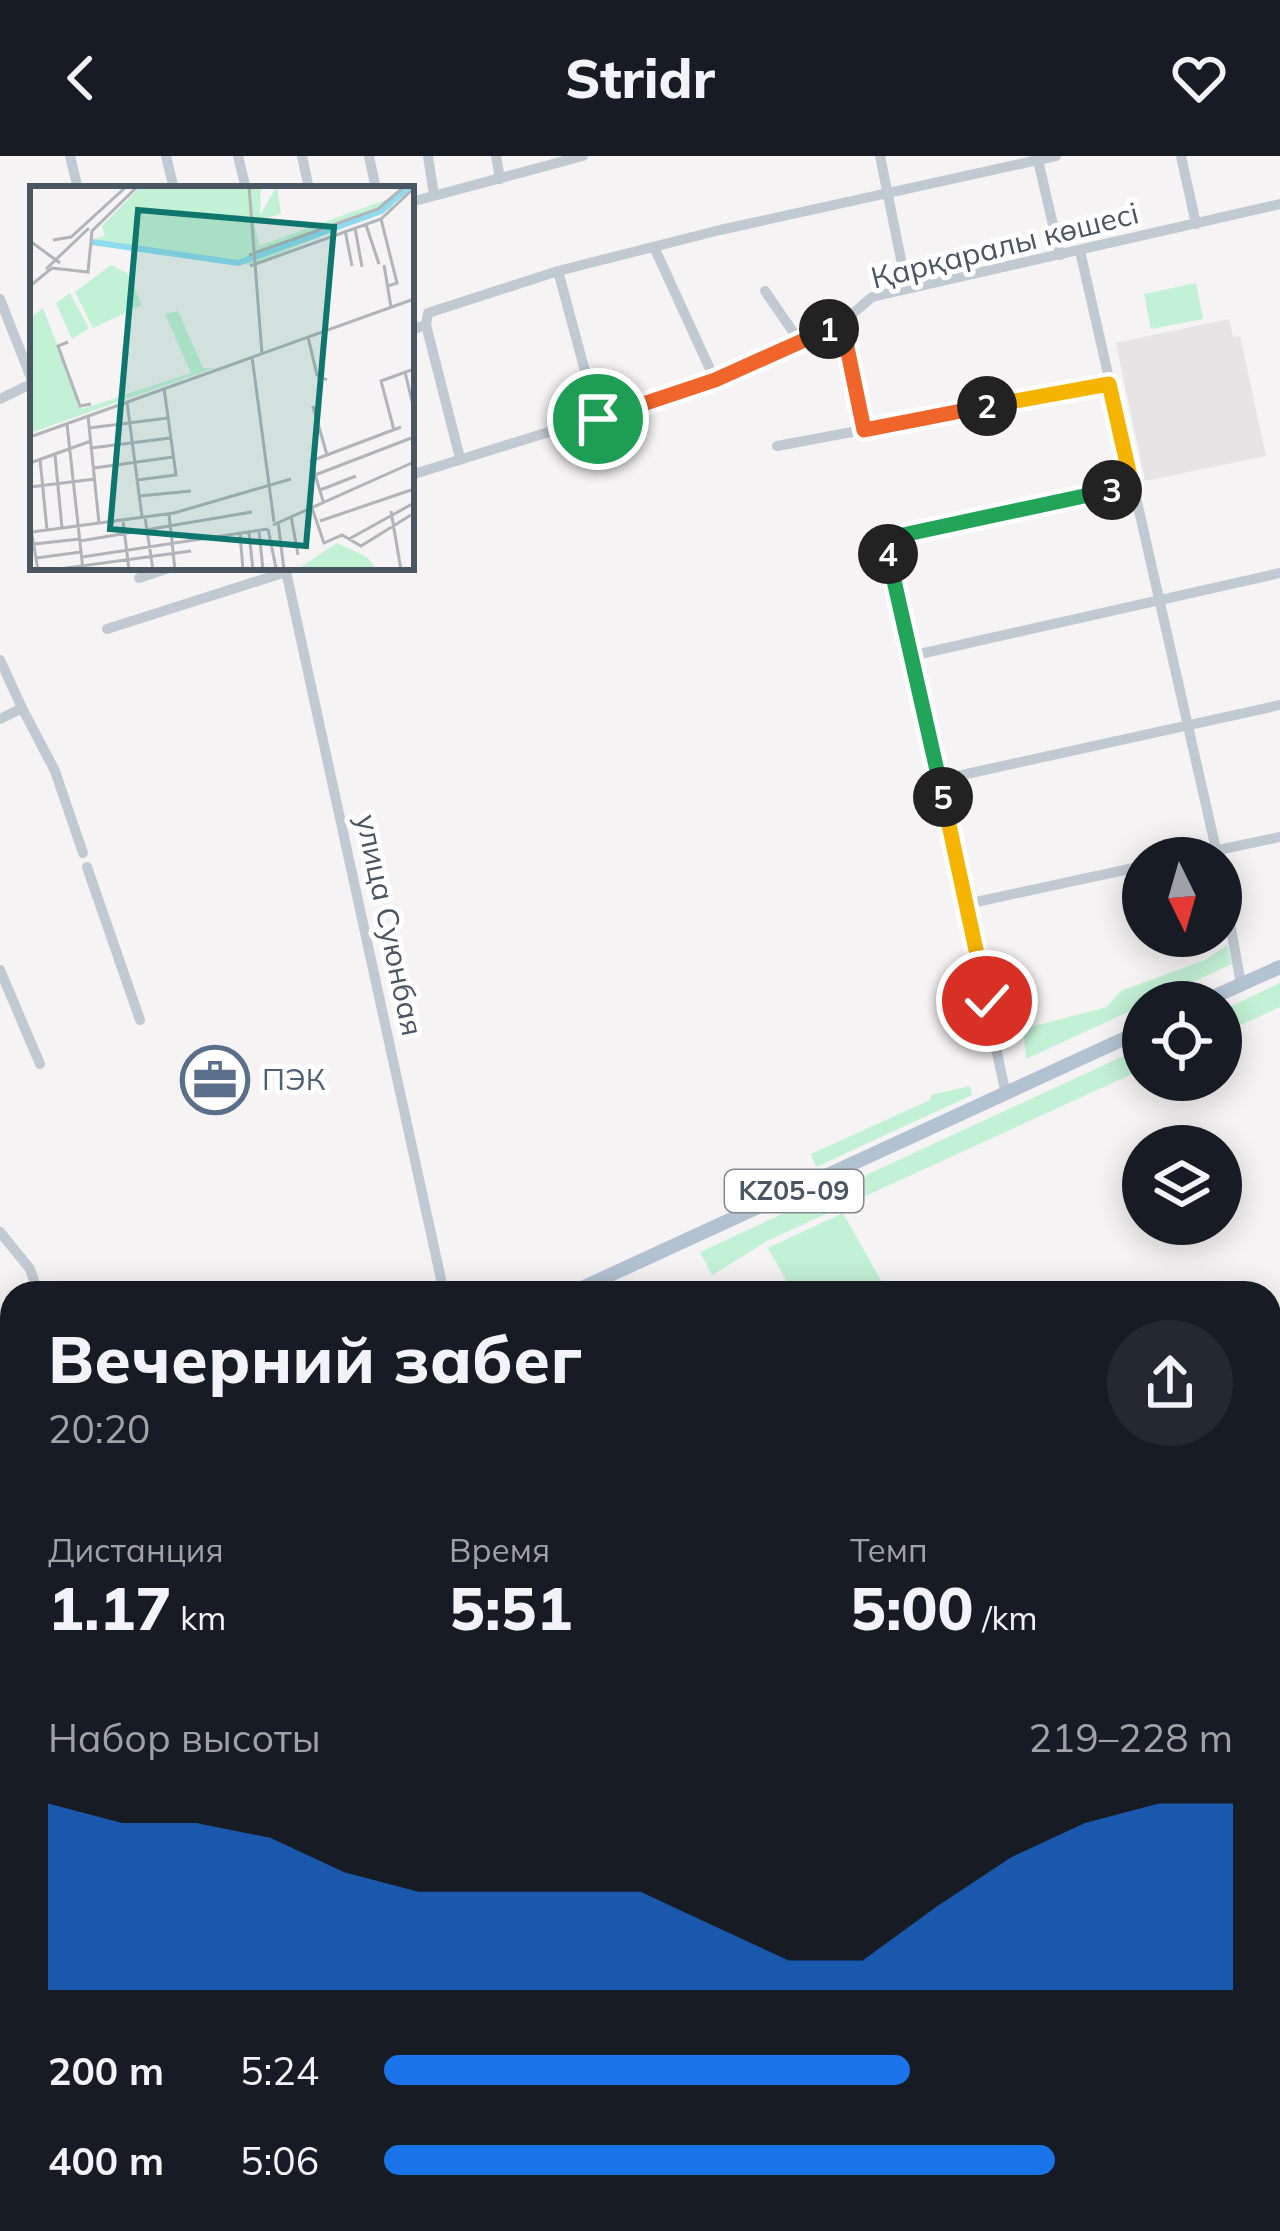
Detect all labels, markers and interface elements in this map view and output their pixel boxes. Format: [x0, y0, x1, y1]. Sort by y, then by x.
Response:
text: Stridr [565, 44, 715, 112]
icon: back [48, 45, 114, 111]
icon: heart [1166, 45, 1232, 111]
inset map [30, 186, 414, 570]
street label: Қарқаралы көшесі [867, 193, 1143, 297]
pin: 1 [799, 299, 859, 359]
text: 1 [819, 308, 839, 349]
pin [547, 368, 649, 470]
pin: 2 [957, 376, 1017, 436]
text: 2 [977, 385, 997, 426]
icon: arrive [565, 386, 631, 452]
pin: 3 [1082, 460, 1142, 520]
text: 3 [1102, 469, 1122, 510]
pin: 4 [858, 524, 918, 584]
text: 4 [878, 533, 898, 574]
pin: 5 [913, 767, 973, 827]
text: 5 [933, 776, 953, 817]
street label: улица Суюнбая [348, 811, 432, 1039]
north arrow [1122, 837, 1242, 957]
map controls [1122, 837, 1242, 1245]
pin [936, 950, 1038, 1052]
icon: check [954, 968, 1020, 1034]
button: locate [1122, 981, 1242, 1101]
office icon: ПЭК [180, 1045, 250, 1115]
place label: ПЭК [262, 1060, 326, 1098]
button: layers [1122, 1125, 1242, 1245]
road number: KZ05-09 [725, 1170, 863, 1212]
text: Вечерний забег [48, 1317, 582, 1400]
button: share [1107, 1320, 1233, 1446]
text: 20:20 [48, 1404, 151, 1453]
text: Дистанция [48, 1529, 224, 1570]
text: Время [449, 1529, 550, 1570]
text: Темп [850, 1529, 928, 1570]
text: 1.17 [48, 1570, 172, 1645]
text: 5:51 [449, 1570, 573, 1645]
text: 5:00 [850, 1570, 974, 1645]
text: km [172, 1597, 226, 1638]
text: /km [974, 1597, 1038, 1638]
text: Набор высоты [48, 1713, 321, 1762]
text: 219–228 m [1028, 1713, 1233, 1762]
text: 200 m [48, 2046, 164, 2095]
text: 5:24 [240, 2046, 319, 2095]
text: 400 m [48, 2136, 164, 2185]
text: 5:06 [240, 2136, 319, 2185]

